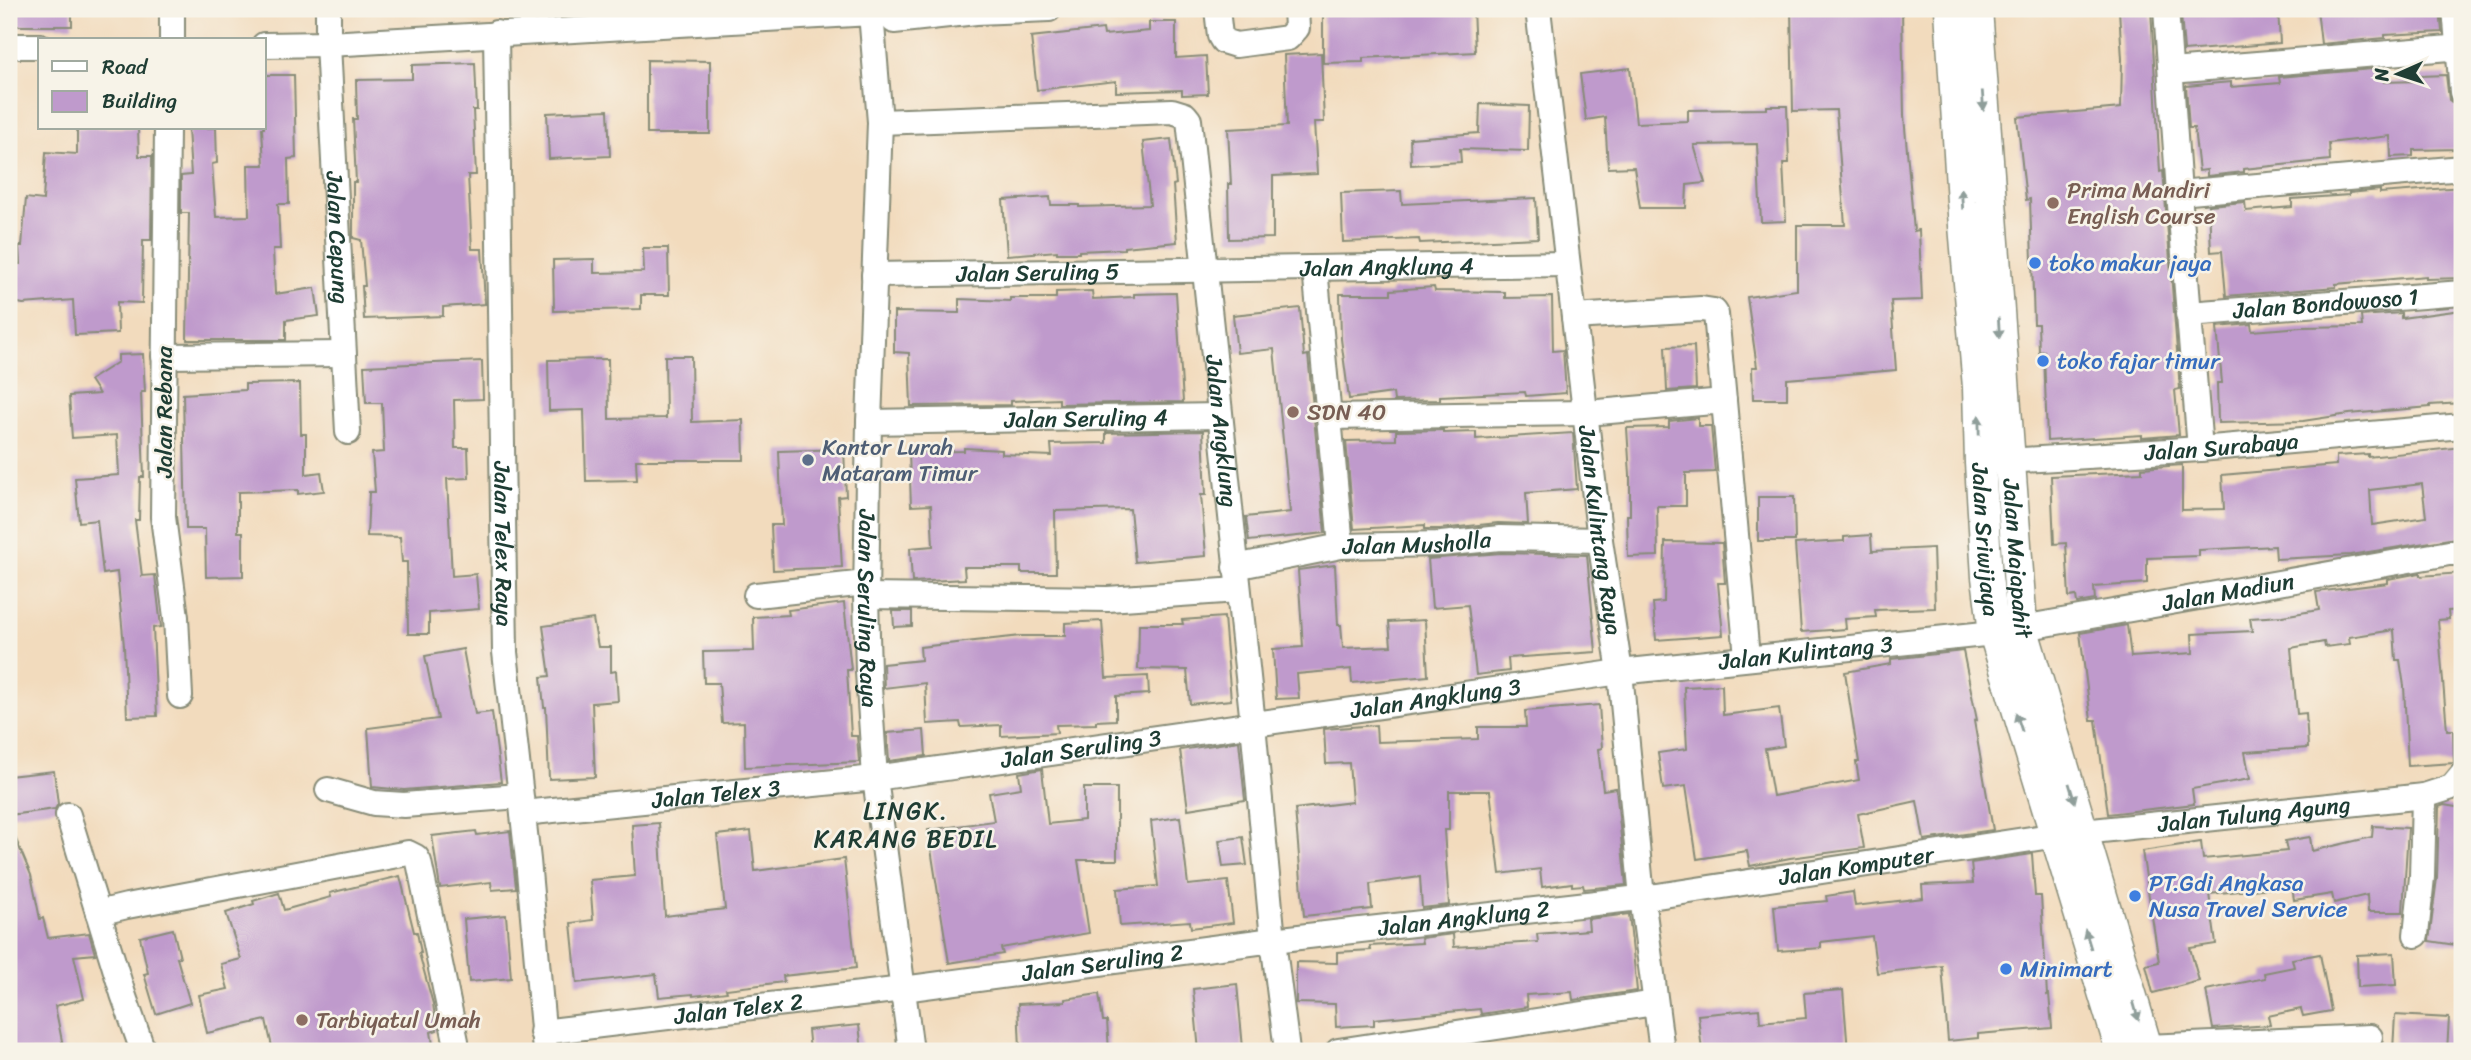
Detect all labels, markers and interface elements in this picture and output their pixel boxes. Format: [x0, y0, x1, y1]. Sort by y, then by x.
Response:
legend [38, 38, 266, 130]
north arrow [2362, 38, 2432, 108]
text: Road [102, 48, 149, 86]
text: N [2365, 67, 2398, 83]
text: Building [102, 82, 178, 120]
one-way arrow [1978, 91, 1989, 113]
street label: Jalan Cepung [314, 169, 361, 306]
place label: Prima Mandiri English Course [2067, 170, 2216, 237]
one-way arrow [1956, 187, 1967, 209]
marker: Prima Mandiri English Course [2045, 195, 2061, 211]
place label: toko makur jaya [2049, 243, 2212, 284]
street label: Jalan Angklung 4 [1299, 245, 1474, 289]
street label: Jalan Seruling 5 [955, 251, 1120, 295]
marker: toko makur jaya [2027, 255, 2043, 271]
street label: Jalan Bondowoso 1 [2231, 276, 2420, 332]
one-way arrow [1994, 317, 2005, 339]
place label: toko fajar timur [2057, 341, 2221, 382]
street label: Jalan Rebana [144, 346, 185, 479]
street label: Jalan Angklung [1193, 352, 1250, 510]
marker: toko fajar timur [2035, 353, 2051, 369]
place label: SDN 40 [1307, 392, 1386, 433]
street label: Jalan Seruling 4 [1003, 397, 1168, 441]
marker: SDN 40 [1285, 404, 1301, 420]
one-way arrow [1973, 414, 1985, 436]
street label: Jalan Surabaya [2142, 420, 2301, 473]
street label: Jalan Kulintang Raya [1566, 422, 1634, 638]
place label: Kantor Lurah Mataram Timur [822, 427, 979, 494]
marker: Kantor Lurah Mataram Timur [800, 452, 816, 468]
street label: Jalan Telex Raya [481, 460, 525, 627]
street label: Jalan Sriwijaya [1959, 461, 2012, 619]
street label: Jalan Majapahit [1990, 476, 2045, 645]
street label: Jalan Seruling Raya [845, 508, 890, 709]
street label: Jalan Musholla [1341, 519, 1494, 567]
street label: Jalan Madiun [2158, 561, 2297, 624]
street label: Jalan Kulintang 3 [1716, 624, 1895, 683]
street label: Jalan Angklung 3 [1347, 666, 1524, 731]
one-way arrow [2014, 711, 2024, 732]
street label: Jalan Seruling 3 [997, 717, 1165, 781]
street label: Jalan Telex 3 [649, 767, 783, 821]
one-way arrow [2067, 782, 2077, 803]
street label: Jalan Tulung Agung [2155, 784, 2353, 845]
district label: LINGK. KARANG BEDIL [814, 790, 998, 860]
street label: Jalan Komputer [1775, 834, 1938, 898]
place label: PT.Gdi Angkasa Nusa Travel Service [2149, 863, 2348, 930]
street label: Jalan Angklung 2 [1375, 888, 1552, 949]
marker: PT.Gdi Angkasa Nusa Travel Service [2127, 888, 2143, 904]
one-way arrow [2082, 928, 2092, 949]
street label: Jalan Seruling 2 [1019, 932, 1186, 994]
place label: Minimart [2020, 949, 2113, 990]
marker: Minimart [1998, 961, 2014, 977]
street label: Jalan Telex 2 [671, 981, 805, 1037]
place label: Tarbiyatul Umah [316, 1000, 481, 1041]
one-way arrow [2132, 1000, 2142, 1021]
marker: Tarbiyatul Umah [294, 1012, 310, 1028]

